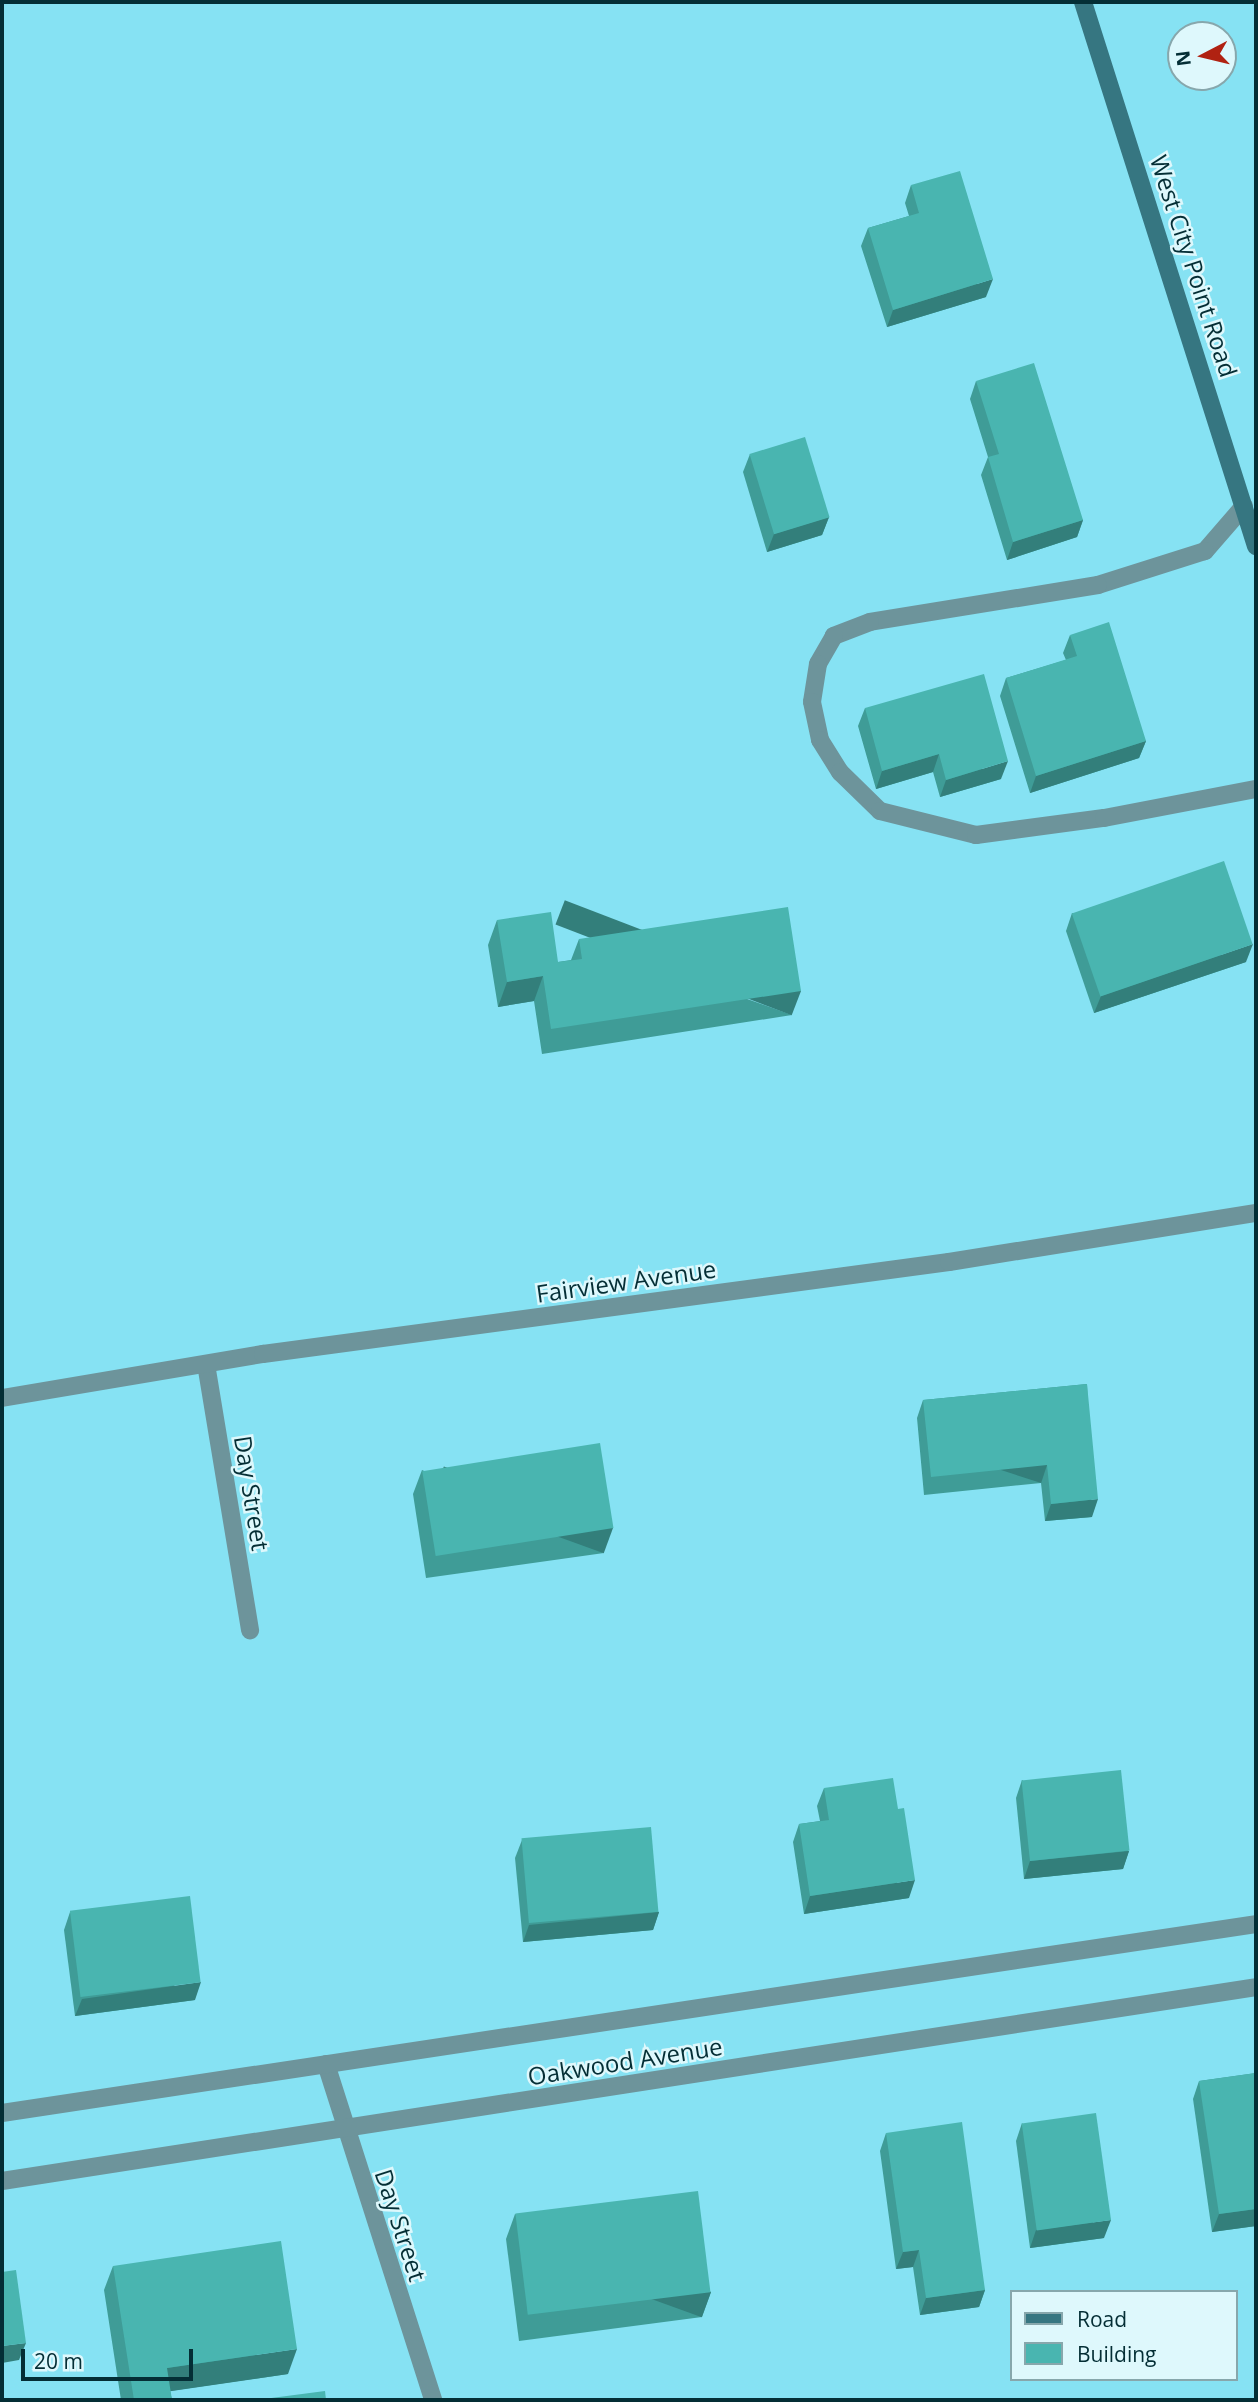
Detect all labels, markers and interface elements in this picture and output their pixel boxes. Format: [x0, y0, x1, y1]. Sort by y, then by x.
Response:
north arrow [1167, 21, 1237, 91]
text: N [1169, 49, 1197, 68]
street label: West City Point Road [1145, 151, 1243, 381]
street label: Fairview Avenue [534, 1254, 718, 1308]
street label: Day Street [229, 1433, 275, 1553]
street label: Oakwood Avenue [526, 2031, 724, 2091]
street label: Day Street [369, 2165, 433, 2285]
legend [1010, 2290, 1237, 2381]
text: Road [1077, 2305, 1127, 2333]
scale bar [24, 2336, 196, 2380]
text: Building [1077, 2340, 1156, 2368]
text: 20 m [34, 2347, 83, 2375]

